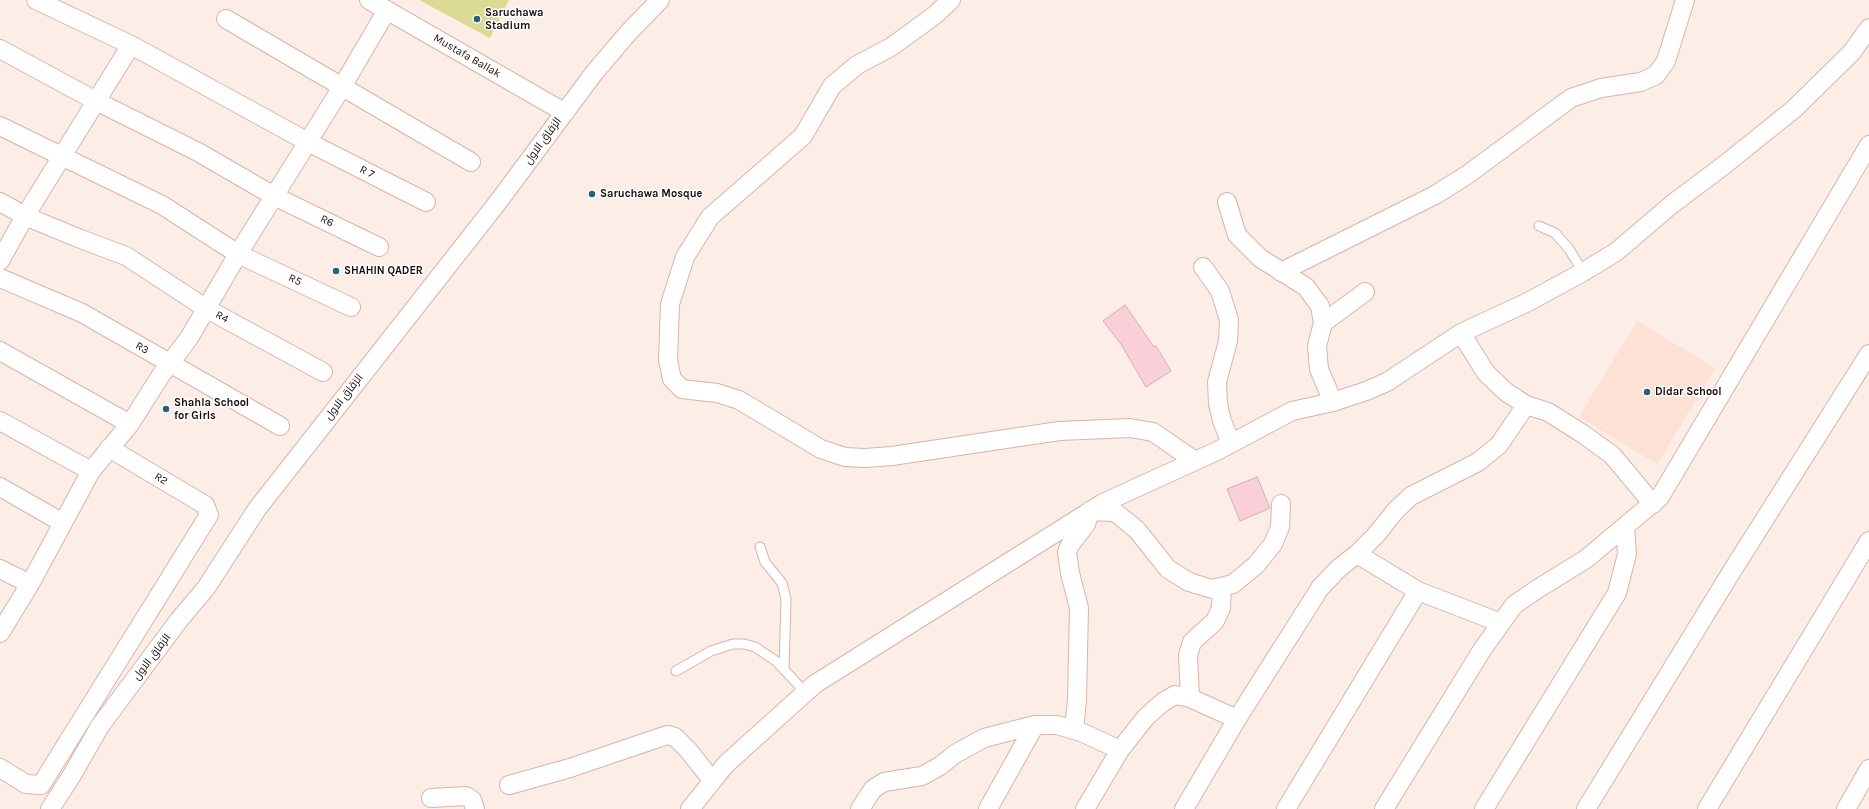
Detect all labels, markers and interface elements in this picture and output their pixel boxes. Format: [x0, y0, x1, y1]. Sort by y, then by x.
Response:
place label: Saruchawa Stadium [485, 6, 544, 32]
marker: Saruchawa Stadium [472, 14, 482, 24]
street label: Mustafa Ballak [431, 31, 503, 81]
street label: الزقاق الاول [522, 115, 564, 167]
street label: R 7 [358, 163, 376, 181]
place label: Saruchawa Mosque [600, 187, 702, 201]
marker: Saruchawa Mosque [587, 189, 597, 199]
street label: R6 [318, 212, 336, 230]
place label: SHAHIN QADER [344, 264, 423, 278]
marker: SHAHIN QADER [331, 266, 341, 276]
street label: R5 [286, 271, 304, 289]
street label: R4 [213, 308, 231, 326]
street label: R3 [133, 339, 151, 357]
street label: الزقاق الاول [322, 371, 366, 423]
place label: Dldar School [1655, 385, 1722, 399]
marker: Dldar School [1642, 387, 1652, 397]
place label: Shahla School for Girls [174, 396, 249, 422]
marker: Shahla School for Girls [161, 404, 171, 414]
street label: R2 [152, 470, 170, 488]
street label: الزقاق الاول [130, 631, 174, 683]

